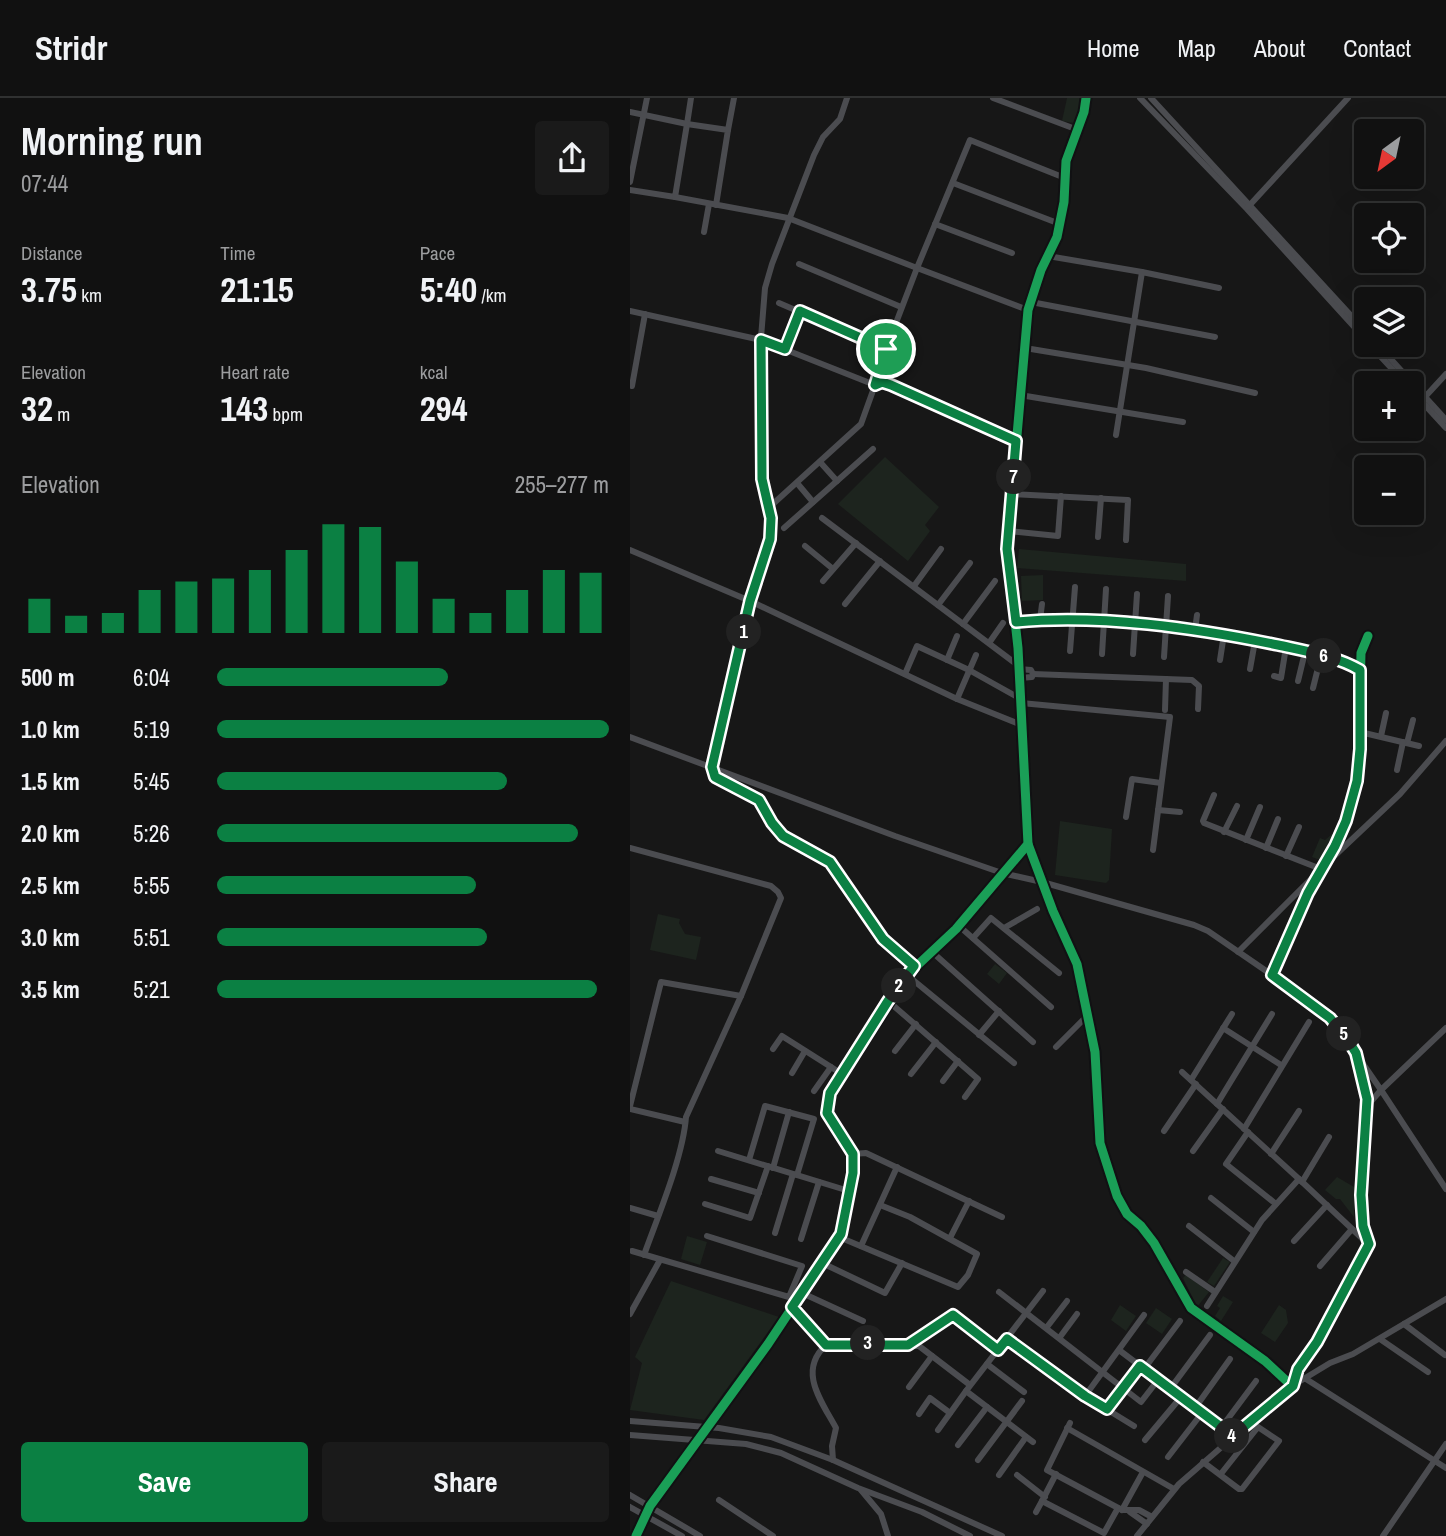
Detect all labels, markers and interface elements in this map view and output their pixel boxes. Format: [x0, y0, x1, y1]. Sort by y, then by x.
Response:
text: Stridr [35, 26, 107, 70]
text: Home [1087, 32, 1139, 64]
text: Map [1177, 32, 1216, 64]
text: About [1254, 32, 1305, 64]
text: Contact [1343, 32, 1411, 64]
text: Morning run [21, 116, 203, 167]
north arrow [1354, 119, 1424, 189]
map controls [1354, 119, 1424, 525]
button: share [535, 121, 609, 195]
text: 07:44 [21, 168, 68, 199]
button: locate [1354, 203, 1424, 273]
text: Distance [21, 240, 82, 266]
text: Time [220, 240, 255, 266]
text: Pace [420, 240, 455, 266]
text: 3.75 [21, 266, 77, 313]
text: 21:15 [220, 266, 294, 313]
text: 5:40 [420, 266, 477, 313]
text: km [77, 282, 102, 308]
text: /km [477, 282, 507, 308]
button: layers [1354, 287, 1424, 357]
pin [856, 319, 916, 379]
icon: arrive [867, 330, 905, 368]
text: Elevation [21, 359, 86, 385]
text: Heart rate [220, 359, 290, 385]
text: kcal [420, 359, 447, 385]
button: + [1354, 371, 1424, 441]
text: 32 [21, 385, 53, 432]
text: 143 [220, 385, 268, 432]
text: 294 [420, 385, 468, 432]
text: m [53, 401, 70, 427]
text: bpm [268, 401, 303, 427]
button: − [1354, 455, 1424, 525]
pin: 7 [996, 460, 1032, 494]
text: 7 [1009, 463, 1018, 489]
text: Elevation [21, 469, 100, 500]
text: 255–277 m [515, 469, 609, 500]
pin: 1 [726, 614, 762, 650]
text: 1 [739, 618, 748, 644]
pin: 6 [1306, 638, 1342, 674]
text: 6 [1319, 642, 1328, 668]
text: 500 m [21, 662, 74, 693]
text: 6:04 [133, 662, 170, 693]
text: 1.0 km [21, 714, 80, 745]
text: 5:19 [133, 714, 170, 745]
text: 1.5 km [21, 766, 80, 797]
text: 5:45 [133, 766, 170, 797]
text: 2.0 km [21, 818, 80, 849]
text: 5:26 [133, 818, 170, 849]
text: 2.5 km [21, 870, 80, 901]
text: 5:55 [133, 870, 170, 901]
text: 3.0 km [21, 922, 80, 953]
text: 5:51 [133, 922, 170, 953]
pin: 2 [882, 968, 916, 1004]
text: 2 [894, 972, 903, 998]
text: 3.5 km [21, 974, 80, 1005]
text: 5:21 [133, 974, 170, 1005]
pin: 5 [1326, 1016, 1362, 1052]
text: 5 [1339, 1020, 1348, 1046]
pin: 3 [850, 1326, 886, 1360]
text: 3 [863, 1329, 872, 1355]
pin: 4 [1214, 1418, 1250, 1454]
text: 4 [1227, 1422, 1236, 1448]
button: Save [21, 1442, 308, 1522]
button: Share [322, 1442, 609, 1522]

